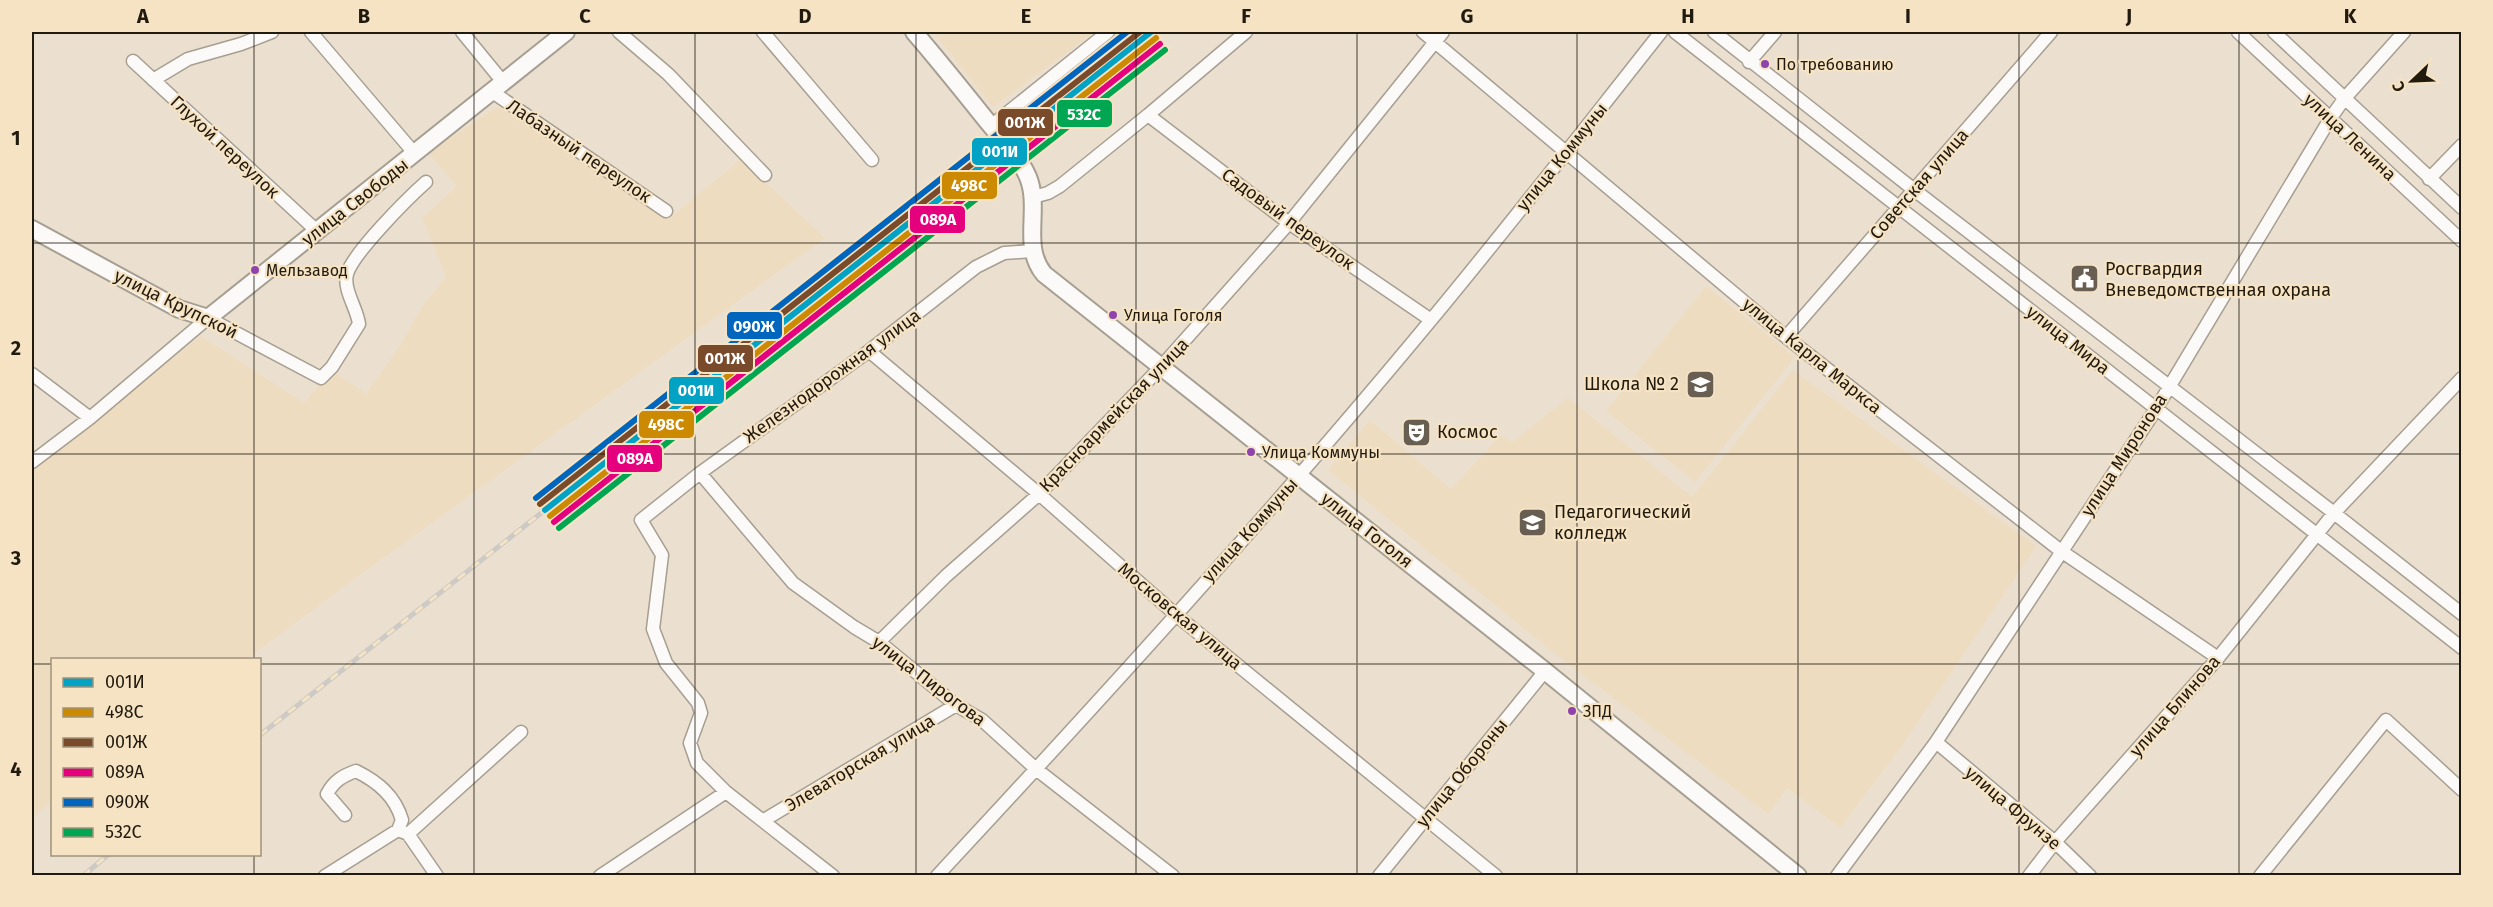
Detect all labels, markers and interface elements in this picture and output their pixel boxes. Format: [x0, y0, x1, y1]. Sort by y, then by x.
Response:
text: A [136, 4, 150, 28]
text: B [358, 4, 370, 28]
text: C [579, 4, 591, 28]
text: D [798, 4, 812, 28]
text: E [1021, 4, 1031, 28]
text: F [1241, 4, 1251, 28]
text: G [1461, 4, 1473, 28]
text: H [1681, 4, 1695, 28]
text: I [1905, 4, 1911, 28]
text: J [2125, 4, 2132, 28]
text: K [2344, 4, 2357, 28]
north arrow [2382, 51, 2442, 111]
place label: По требованию [1776, 55, 1894, 74]
marker: По требованию [1759, 58, 1771, 70]
text: С [2388, 78, 2409, 95]
street label: улица Ленина [2299, 89, 2401, 185]
street label: Глухой переулок [166, 91, 285, 204]
street label: Лабазный переулок [502, 94, 656, 208]
line badge: 532С [1056, 99, 1113, 128]
street label: улица Коммуны [1512, 99, 1612, 215]
text: 532С [1067, 105, 1102, 124]
line badge: 001Ж [997, 108, 1054, 137]
text: 001Ж [1005, 113, 1046, 132]
street label: Советская улица [1865, 124, 1973, 244]
text: 1 [11, 126, 21, 150]
line badge: 001И [971, 137, 1028, 166]
text: 001И [982, 142, 1018, 161]
street label: улица Свободы [297, 154, 413, 250]
street label: Садовый переулок [1217, 163, 1359, 275]
line badge: 498С [941, 171, 998, 200]
text: 498С [951, 176, 988, 195]
line badge: 089А [909, 205, 966, 234]
text: 089А [920, 210, 957, 229]
place label: Росгвардия Вневедомственная охрана [2105, 258, 2331, 301]
place label: Мельзавод [266, 261, 348, 280]
public building icon: Росгвардия Вневедомственная охрана [2068, 263, 2100, 295]
marker: Мельзавод [249, 264, 261, 276]
street label: улица Крупской [111, 265, 241, 343]
street label: улица Карла Маркса [1738, 293, 1886, 419]
street label: улица Мира [2022, 301, 2114, 379]
street label: Железнодорожная улица [739, 304, 925, 448]
place label: Улица Гоголя [1124, 306, 1223, 325]
marker: Улица Гоголя [1107, 309, 1119, 321]
line badge: 090Ж [726, 311, 783, 340]
text: 090Ж [733, 317, 775, 336]
street label: Красноармейская улица [1035, 333, 1193, 497]
text: 2 [11, 336, 21, 360]
line badge: 001Ж [697, 344, 754, 373]
text: 001Ж [705, 349, 746, 368]
school or university icon: Школа № 2 [1684, 368, 1716, 400]
place label: Школа № 2 [1584, 373, 1679, 395]
line badge: 001И [668, 376, 725, 405]
text: 001И [678, 381, 714, 400]
street label: улица Миронова [2076, 390, 2172, 520]
line badge: 498С [638, 410, 695, 439]
text: 498С [648, 415, 685, 434]
theatre icon: Космос [1400, 416, 1432, 448]
place label: Космос [1437, 421, 1498, 443]
place label: Улица Коммуны [1262, 443, 1380, 462]
line badge: 089А [606, 444, 663, 473]
marker: Улица Коммуны [1245, 446, 1257, 458]
text: 089А [617, 449, 654, 468]
street label: улица Коммуны [1197, 473, 1303, 587]
street label: улица Гоголя [1317, 487, 1417, 573]
place label: Педагогический колледж [1554, 501, 1691, 544]
school or university icon: Педагогический колледж [1517, 506, 1549, 538]
text: 3 [10, 546, 21, 570]
street label: Московская улица [1113, 558, 1247, 674]
street label: улица Пирогова [868, 631, 990, 731]
street label: улица Блинова [2125, 651, 2225, 761]
legend [51, 658, 261, 856]
text: 001И [105, 671, 145, 693]
text: 498С [105, 701, 144, 723]
place label: ЗПД [1583, 702, 1612, 721]
marker: ЗПД [1566, 705, 1578, 717]
street label: Элеваторская улица [781, 710, 939, 816]
street label: улица Обороны [1411, 714, 1513, 832]
text: 001Ж [105, 731, 147, 753]
text: 4 [10, 757, 22, 781]
text: 089А [105, 761, 145, 783]
street label: улица Фрунзе [1961, 761, 2065, 855]
text: 090Ж [105, 791, 149, 813]
text: 532С [105, 821, 142, 843]

